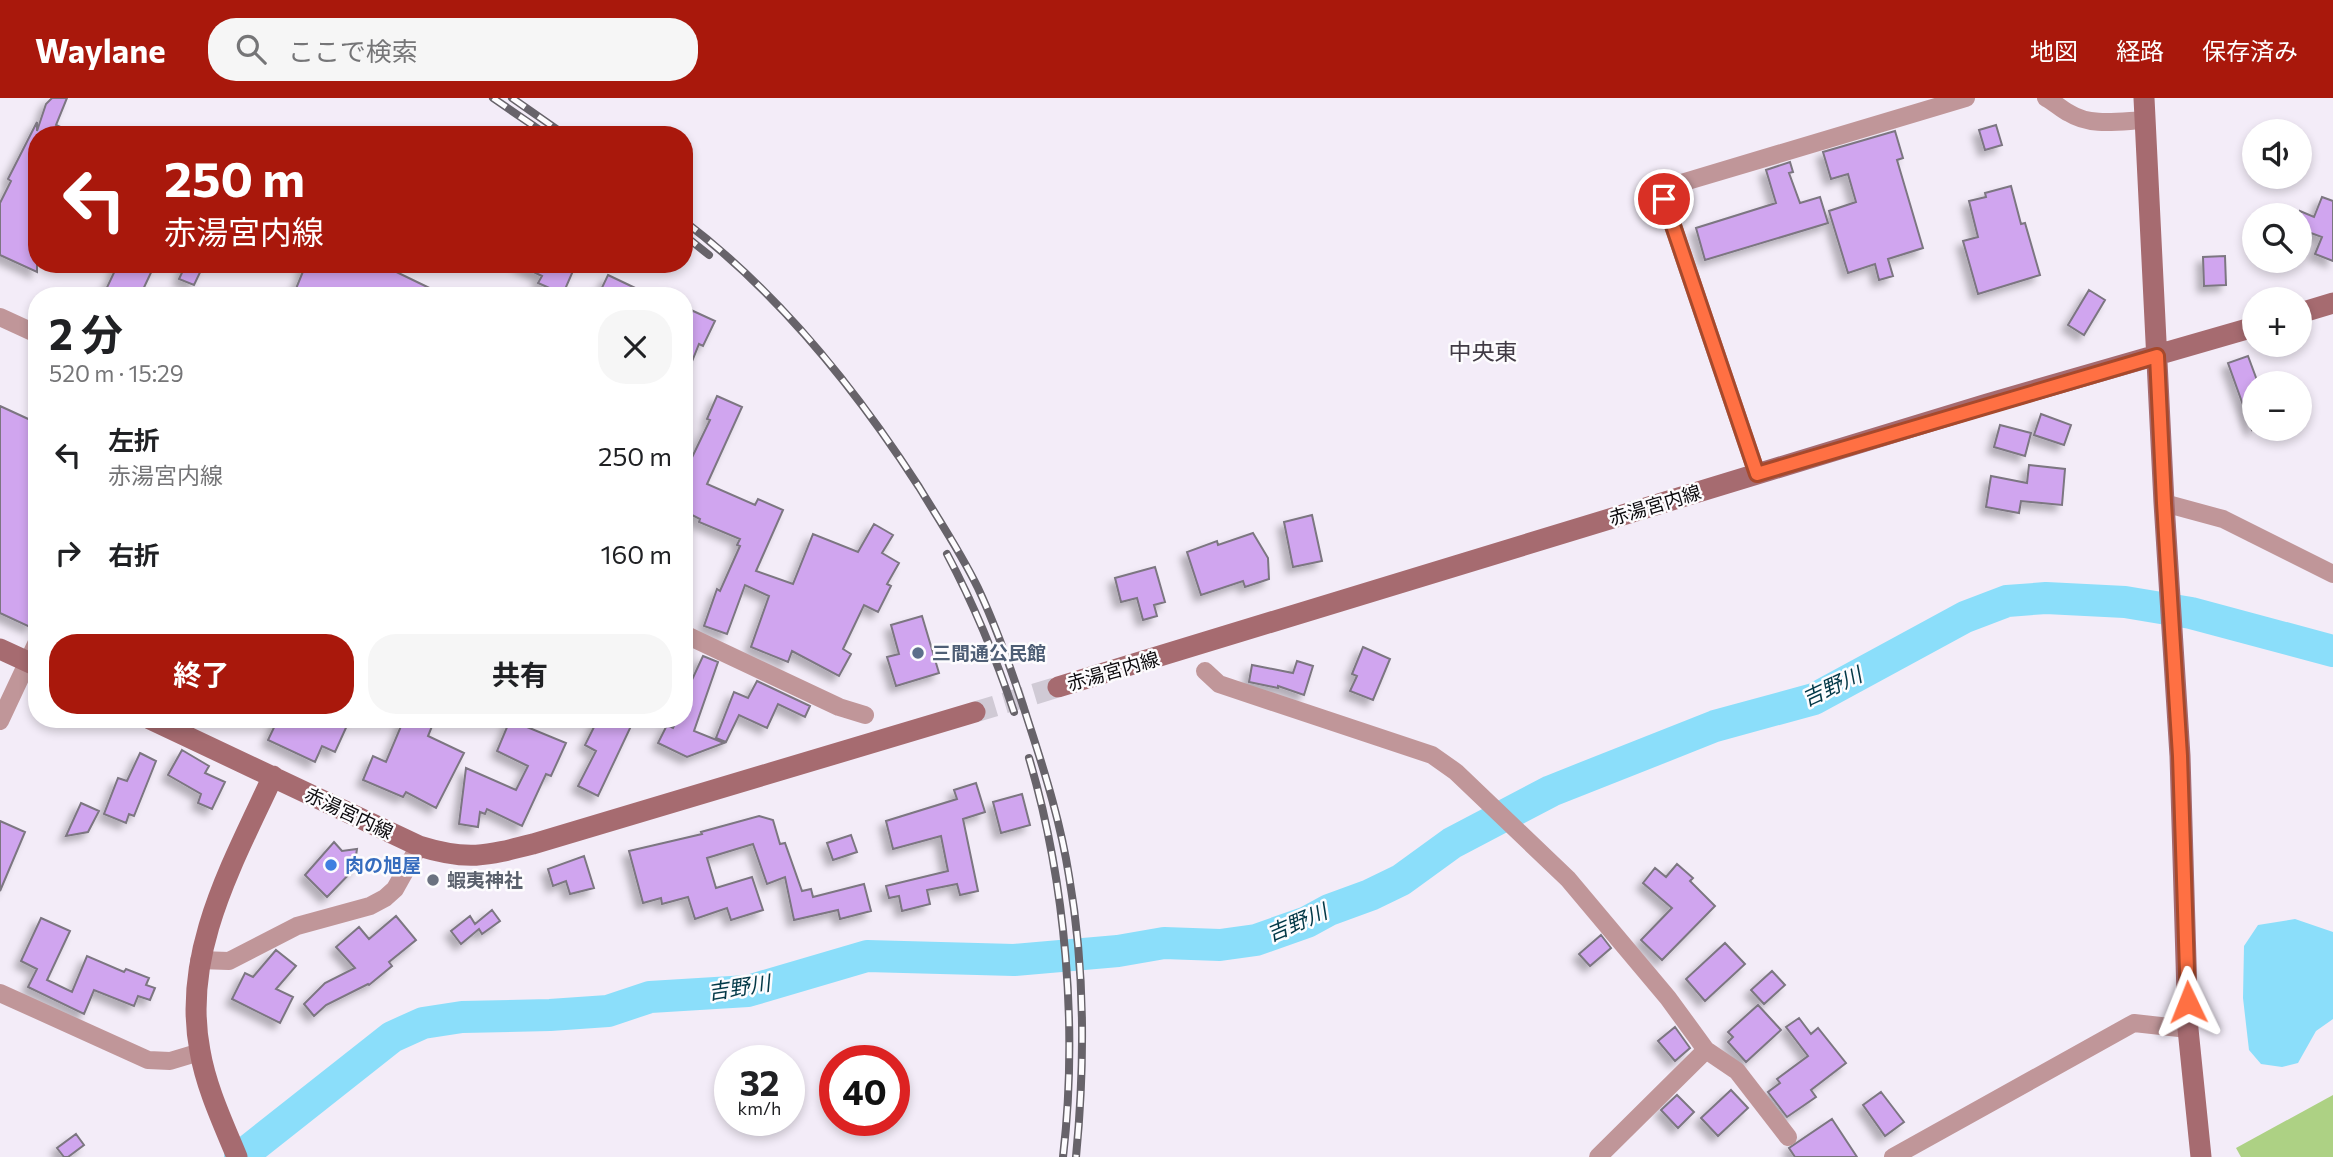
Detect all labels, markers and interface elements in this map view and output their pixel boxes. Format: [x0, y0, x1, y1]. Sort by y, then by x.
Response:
search box [208, 18, 698, 81]
text: Waylane [35, 29, 166, 70]
icon: search [232, 30, 270, 68]
text: ここで検索 [288, 35, 418, 66]
text: 地図 [2030, 36, 2078, 65]
text: 経路 [2116, 36, 2164, 65]
text: 保存済み [2202, 36, 2298, 65]
map controls [2242, 119, 2312, 441]
button: sound [2242, 119, 2312, 189]
text: 250 m [164, 147, 305, 207]
icon: left [49, 154, 140, 245]
pin [1634, 169, 1694, 229]
icon: arrive [1645, 180, 1683, 218]
button: search [2242, 203, 2312, 273]
text: 赤湯宮内線 [164, 211, 324, 251]
button: + [2242, 287, 2312, 357]
text: 2 分 [49, 307, 123, 359]
button: close [598, 310, 672, 384]
district label: 中央東 [1449, 337, 1518, 365]
text: 520 m · 15:29 [49, 359, 184, 387]
button: − [2242, 371, 2312, 441]
text: 左折 [108, 424, 160, 455]
icon: left [49, 436, 87, 474]
text: 250 m [598, 440, 672, 471]
text: 赤湯宮内線 [108, 461, 223, 489]
street label: 赤湯宮内線 [1606, 480, 1704, 529]
icon: right [49, 534, 87, 572]
text: 160 m [600, 538, 672, 569]
text: 右折 [108, 539, 160, 570]
button: 終了 [49, 634, 354, 714]
button: 共有 [368, 634, 672, 714]
place label: 三間通公民館 [932, 641, 1046, 664]
marker: 三間通公民館 [910, 645, 926, 661]
street label: 赤湯宮内線 [1064, 646, 1162, 695]
water label: 吉野川 [1798, 660, 1867, 710]
street label: 赤湯宮内線 [301, 782, 397, 843]
place label: 肉の旭屋 [345, 853, 421, 876]
marker: 肉の旭屋 [323, 857, 339, 873]
place label: 蝦夷神社 [447, 868, 523, 891]
marker: 蝦夷神社 [425, 872, 441, 888]
water label: 吉野川 [1263, 897, 1332, 945]
position arrow [2151, 965, 2225, 1039]
water label: 吉野川 [706, 969, 774, 1004]
speed limit sign: 40 [819, 1045, 910, 1136]
text: 32 [739, 1060, 780, 1103]
text: km/h [738, 1097, 781, 1119]

